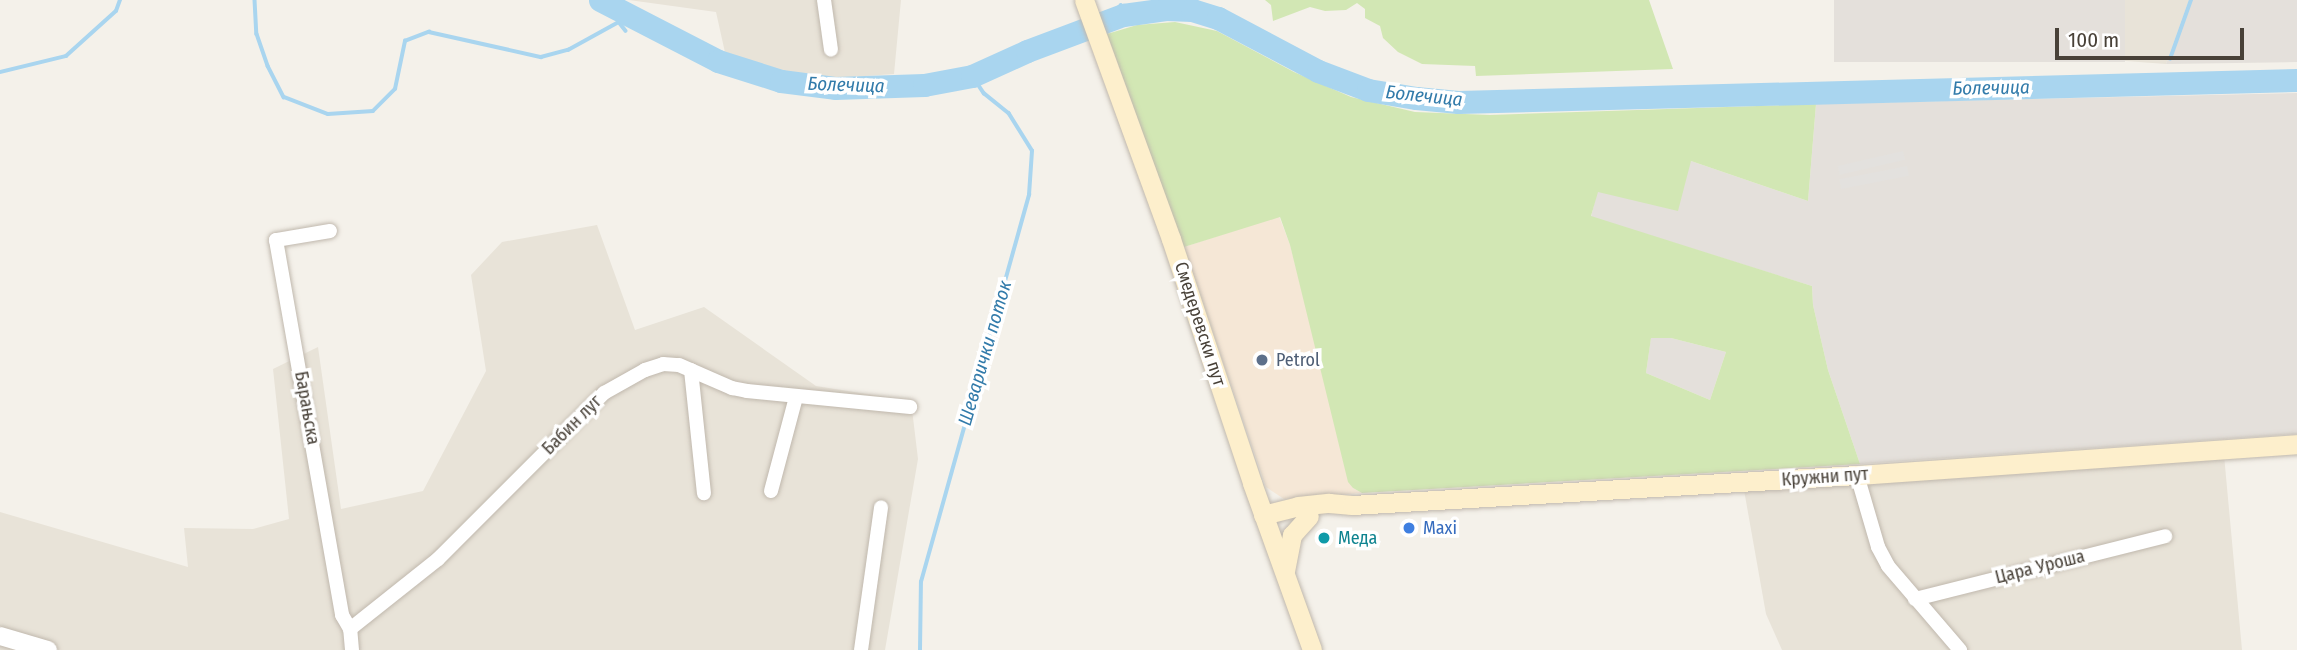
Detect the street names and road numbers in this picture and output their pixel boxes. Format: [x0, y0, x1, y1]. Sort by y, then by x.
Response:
street label: Смедеревски пут [1170, 259, 1230, 389]
street label: Барањска [290, 370, 324, 446]
street label: Бабин луг [538, 391, 606, 459]
street label: Кружни пут [1781, 463, 1869, 491]
street label: Цара Уроша [1993, 545, 2087, 589]

